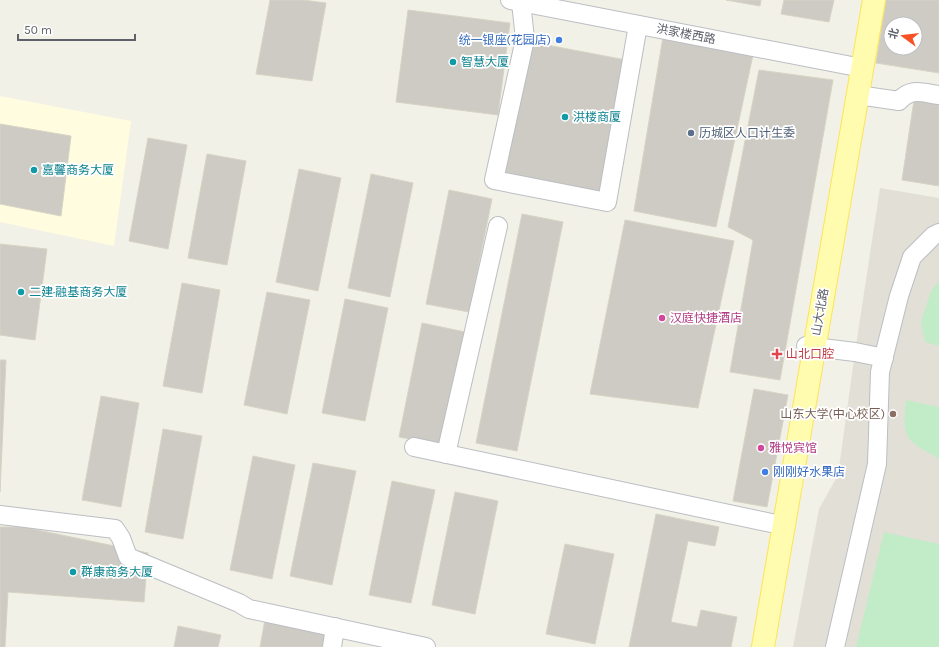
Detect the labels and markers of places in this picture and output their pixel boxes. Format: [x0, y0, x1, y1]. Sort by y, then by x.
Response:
place label: 统一银座(花园店) [458, 33, 551, 47]
marker: 统一银座(花园店) [554, 35, 564, 45]
place label: 智慧大厦 [461, 55, 509, 69]
marker: 智慧大厦 [448, 57, 458, 67]
place label: 洪楼商厦 [573, 110, 621, 124]
marker: 洪楼商厦 [560, 112, 570, 122]
place label: 历城区人口计生委 [699, 126, 795, 140]
marker: 历城区人口计生委 [686, 128, 696, 138]
place label: 嘉馨商务大厦 [42, 163, 114, 177]
marker: 嘉馨商务大厦 [29, 165, 39, 175]
place label: 二建·融基商务大厦 [29, 285, 127, 299]
marker: 二建·融基商务大厦 [16, 287, 26, 297]
place label: 汉庭快捷酒店 [670, 311, 742, 325]
marker: 汉庭快捷酒店 [657, 313, 667, 323]
place label: 山北口腔 [786, 347, 834, 361]
marker: 山北口腔 [771, 348, 783, 360]
place label: 山东大学(中心校区) [780, 407, 885, 421]
marker: 山东大学(中心校区) [888, 409, 898, 419]
place label: 雅悦宾馆 [769, 441, 817, 455]
marker: 雅悦宾馆 [756, 443, 766, 453]
place label: 刚刚好水果店 [773, 465, 845, 479]
marker: 刚刚好水果店 [760, 467, 770, 477]
place label: 群康商务大厦 [81, 565, 153, 579]
marker: 群康商务大厦 [68, 567, 78, 577]

